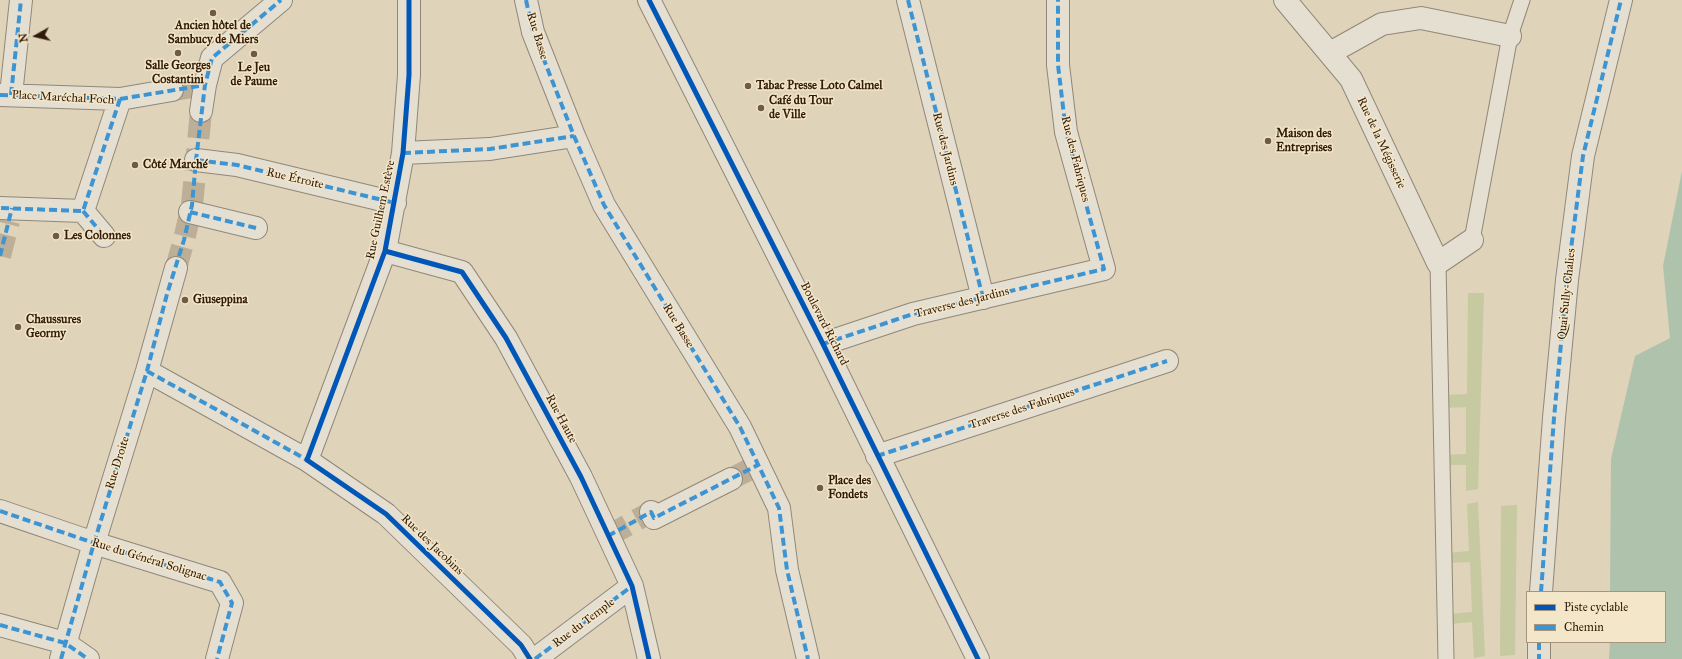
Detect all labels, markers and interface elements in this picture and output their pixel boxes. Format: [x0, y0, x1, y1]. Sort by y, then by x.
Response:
marker: Ancien hôtel de Sambucy de Miers [208, 8, 218, 18]
street label: Rue Basse [523, 10, 551, 62]
north arrow [16, 16, 56, 56]
place label: Ancien hôtel de Sambucy de Miers [168, 19, 258, 47]
text: N [17, 32, 31, 43]
marker: Salle Georges Costantini [173, 48, 183, 58]
marker: Le Jeu de Paume [249, 49, 259, 59]
place label: Salle Georges Costantini [145, 59, 211, 87]
place label: Le Jeu de Paume [231, 61, 277, 89]
place label: Tabac Presse Loto Calmel [756, 79, 882, 93]
marker: Tabac Presse Loto Calmel [743, 81, 753, 91]
street label: Place Maréchal Foch [11, 88, 115, 108]
place label: Café du Tour de Ville [769, 94, 833, 122]
street label: Rue de la Mégisserie [1353, 95, 1409, 191]
marker: Café du Tour de Ville [756, 103, 766, 113]
street label: Rue des Jardins [929, 111, 961, 187]
street label: Rue des Fabriques [1057, 115, 1093, 203]
place label: Maison des Entreprises [1276, 127, 1332, 155]
marker: Maison des Entreprises [1263, 136, 1273, 146]
place label: Côté Marché [143, 158, 208, 172]
street label: Rue Guilhem Estève [363, 159, 399, 261]
marker: Côté Marché [130, 160, 140, 170]
street label: Rue Étroite [265, 165, 325, 193]
place label: Les Colonnes [64, 229, 131, 243]
marker: Les Colonnes [51, 231, 61, 241]
street label: Quai Sully-Chalies [1555, 248, 1579, 340]
street label: Boulevard Richard [797, 280, 851, 368]
street label: Traverse des Jardins [913, 284, 1011, 322]
place label: Giuseppina [193, 293, 248, 307]
marker: Giuseppina [180, 295, 190, 305]
street label: Rue Basse [659, 301, 697, 351]
place label: Chaussures Geormy [26, 313, 81, 341]
marker: Chaussures Geormy [13, 322, 23, 332]
street label: Traverse des Fabriques [967, 385, 1077, 433]
street label: Rue Haute [542, 392, 580, 446]
street label: Rue Droite [103, 435, 133, 491]
place label: Place des Fondets [828, 474, 871, 502]
marker: Place des Fondets [815, 483, 825, 493]
street label: Rue des Jacobins [398, 512, 466, 578]
street label: Rue du Général Solignac [90, 536, 208, 584]
legend [1526, 591, 1666, 643]
street label: Rue du Temple [550, 595, 618, 651]
text: Piste cyclable [1564, 600, 1628, 614]
text: Chemin [1564, 620, 1604, 634]

